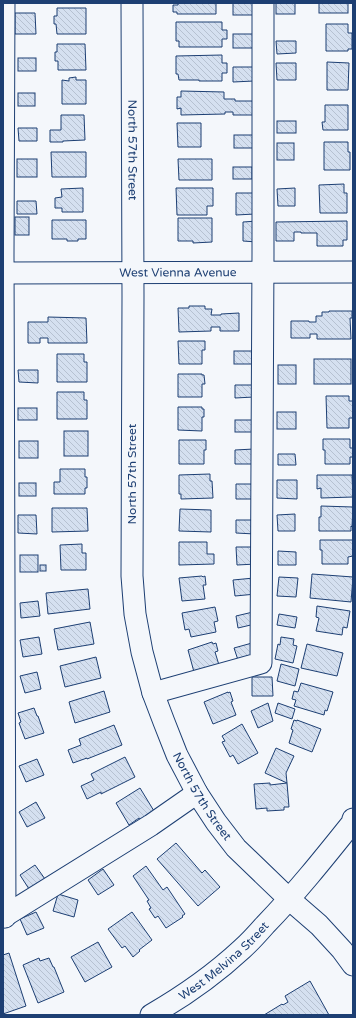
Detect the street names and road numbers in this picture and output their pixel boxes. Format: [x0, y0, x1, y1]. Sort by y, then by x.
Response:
street label: North 57th Street [125, 100, 140, 201]
street label: West Vienna Avenue [119, 265, 237, 280]
street label: North 57th Street [125, 423, 139, 524]
street label: North 57th Street [170, 750, 235, 843]
street label: West Melvina Street [176, 919, 272, 1003]

